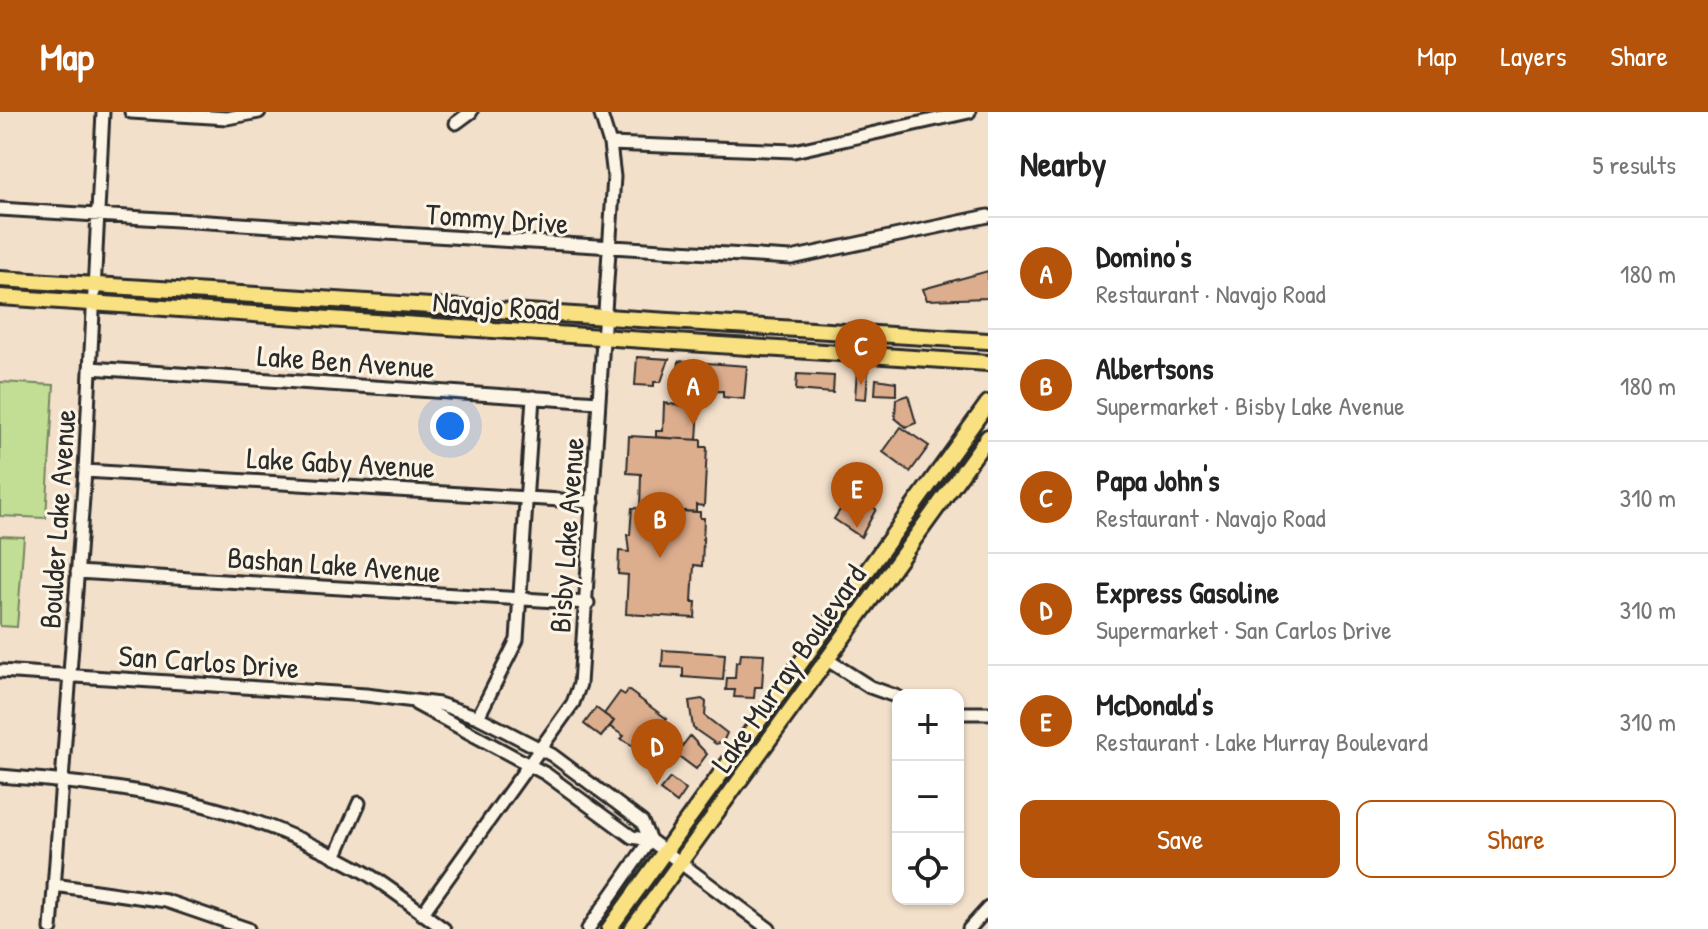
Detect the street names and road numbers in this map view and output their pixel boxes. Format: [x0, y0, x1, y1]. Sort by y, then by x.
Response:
street label: Tommy Drive [424, 193, 570, 243]
street label: Navajo Road [431, 281, 561, 329]
street label: Lake Ben Avenue [256, 335, 436, 387]
street label: Boulder Lake Avenue [29, 408, 85, 630]
street label: Bisby Lake Avenue [539, 436, 593, 634]
street label: Lake Gaby Avenue [246, 437, 436, 487]
street label: Bashan Lake Avenue [226, 537, 442, 591]
street label: Lake Murray Boulevard [701, 556, 875, 780]
street label: San Carlos Drive [117, 635, 301, 687]

